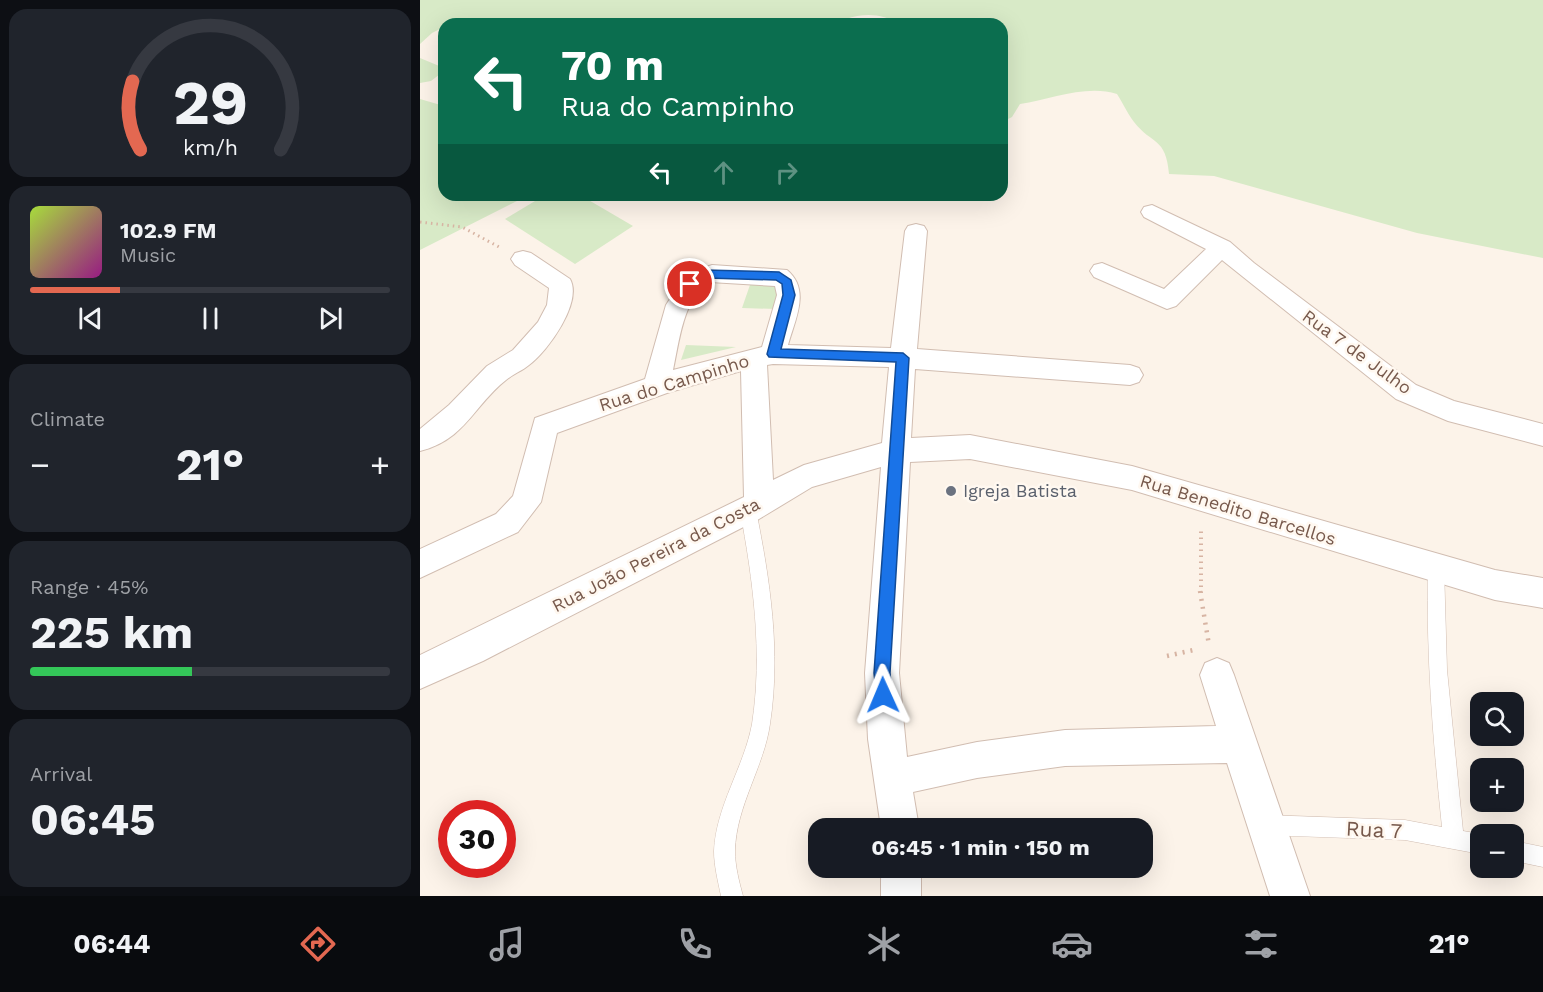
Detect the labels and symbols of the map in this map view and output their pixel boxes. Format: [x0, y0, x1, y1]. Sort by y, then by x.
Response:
pin [664, 258, 715, 309]
street label: Rua 7 de Julho [1299, 305, 1416, 398]
street label: Rua do Campinho [596, 350, 751, 415]
street label: Rua Benedito Barcellos [1138, 470, 1339, 549]
place label: Igreja Batista [963, 480, 1077, 501]
marker: Igreja Batista [944, 484, 958, 498]
street label: Rua João Pereira da Costa [548, 493, 763, 616]
position arrow [851, 663, 915, 727]
speed limit sign: 30 [438, 800, 516, 878]
street label: Rua 7 [1345, 816, 1403, 843]

